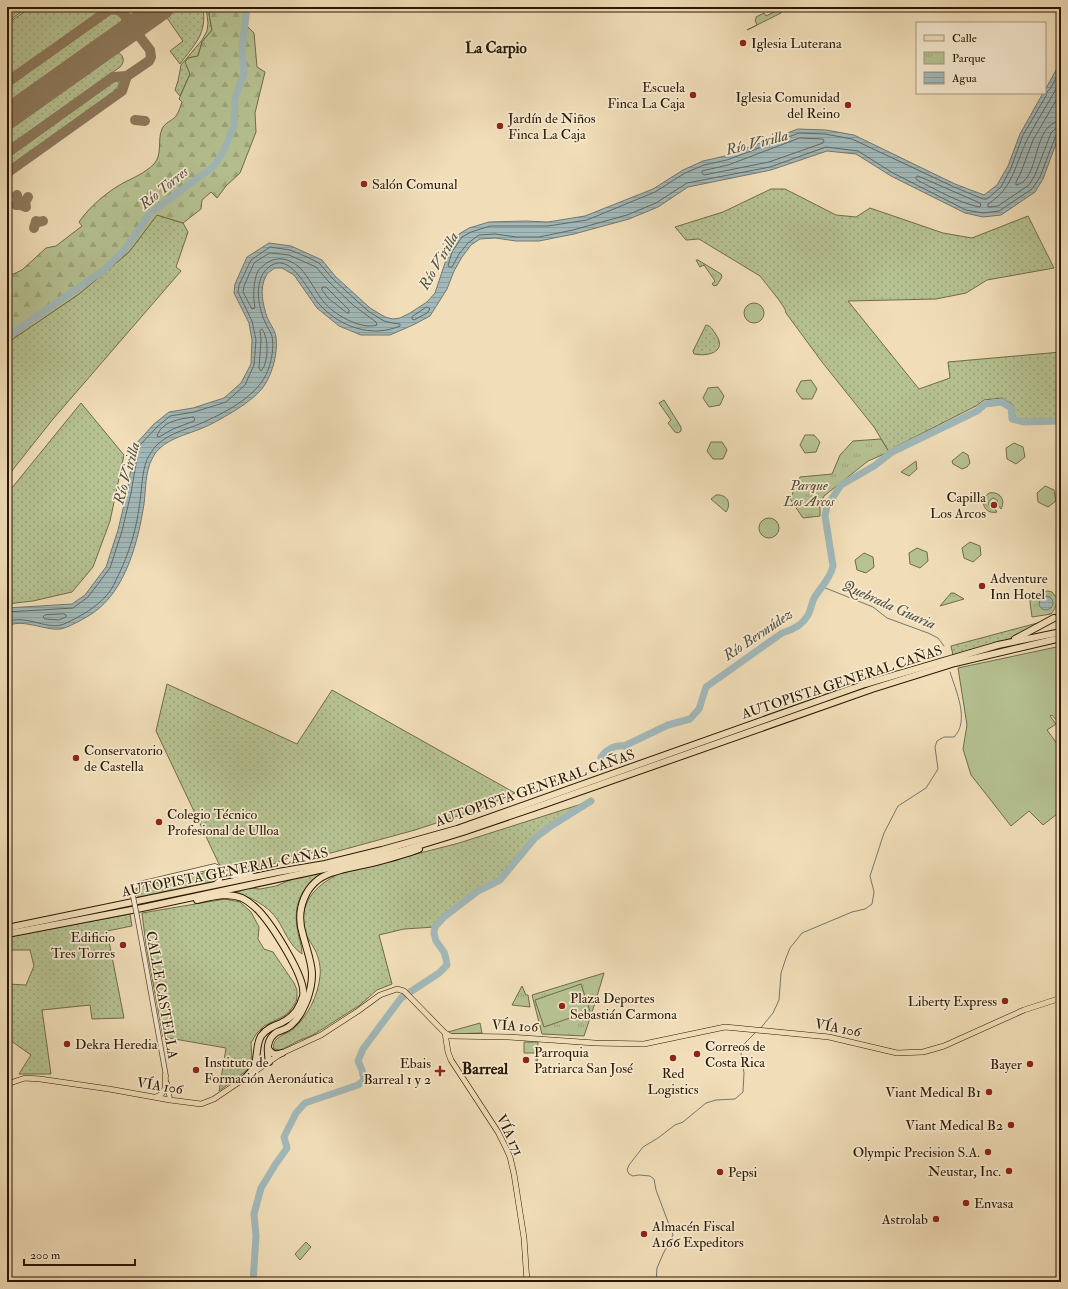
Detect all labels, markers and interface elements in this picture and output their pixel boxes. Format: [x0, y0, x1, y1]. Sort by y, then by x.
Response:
legend [916, 22, 1046, 94]
text: Calle [952, 31, 977, 46]
place label: Iglesia Luterana [751, 35, 842, 52]
marker: Iglesia Luterana [738, 38, 748, 48]
district label: La Carpio [465, 39, 528, 59]
text: Parque [952, 51, 986, 66]
text: Agua [951, 71, 978, 86]
place label: Escuela Finca La Caja [607, 79, 685, 112]
place label: Iglesia Comunidad del Reino [735, 89, 840, 122]
marker: Escuela Finca La Caja [688, 90, 698, 100]
marker: Iglesia Comunidad del Reino [843, 100, 853, 110]
place label: Jardín de Niños Finca La Caja [507, 110, 596, 143]
marker: Jardín de Niños Finca La Caja [495, 121, 505, 131]
water label: Río Virilla [723, 126, 790, 160]
water label: Río Torres [135, 162, 193, 214]
place label: Salón Comunal [372, 176, 458, 193]
marker: Salón Comunal [359, 179, 369, 189]
water label: Río Virilla [414, 229, 463, 294]
water label: Río Virilla [109, 440, 144, 507]
park label: Parque Los Arcos [783, 477, 836, 510]
place label: Capilla Los Arcos [930, 489, 986, 522]
marker: Capilla Los Arcos [989, 500, 999, 510]
place label: Adventure Inn Hotel [989, 570, 1048, 603]
water label: Quebrada Guaria [839, 576, 939, 634]
marker: Adventure Inn Hotel [977, 581, 987, 591]
water label: Río Bermúdez [719, 605, 797, 666]
street label: AUTOPISTA GENERAL CAÑAS [739, 641, 944, 723]
place label: Conservatorio de Castella [84, 742, 163, 775]
street label: AUTOPISTA GENERAL CAÑAS [432, 746, 637, 831]
marker: Conservatorio de Castella [71, 753, 81, 763]
place label: Colegio Técnico Profesional de Ulloa [167, 806, 279, 839]
marker: Colegio Técnico Profesional de Ulloa [154, 817, 164, 827]
street label: AUTOPISTA GENERAL CAÑAS [119, 844, 330, 901]
place label: Edificio Tres Torres [51, 929, 115, 962]
street label: CALLE CASTELLA [142, 930, 182, 1060]
marker: Edificio Tres Torres [118, 940, 128, 950]
place label: Plaza Deportes Sebastián Carmona [570, 990, 677, 1023]
place label: Liberty Express [908, 993, 997, 1011]
marker: Liberty Express [1000, 996, 1010, 1006]
marker: Plaza Deportes Sebastián Carmona [557, 1001, 567, 1011]
street label: VÍA 106 [814, 1015, 863, 1041]
street label: VÍA 106 [491, 1016, 540, 1036]
place label: Dekra Heredia [75, 1036, 158, 1053]
place label: Correos de Costa Rica [705, 1038, 766, 1071]
marker: Dekra Heredia [62, 1039, 72, 1049]
place label: Parroquia Patriarca San José [534, 1044, 633, 1077]
marker: Correos de Costa Rica [692, 1049, 702, 1059]
marker: Red Logistics [668, 1053, 678, 1063]
place label: Instituto de Formación Aeronáutica [204, 1054, 334, 1087]
place label: Ebais Barreal 1 y 2 [363, 1055, 431, 1089]
marker: Parroquia Patriarca San José [521, 1055, 531, 1065]
place label: Bayer [990, 1056, 1023, 1074]
district label: Barreal [462, 1059, 509, 1079]
marker: Bayer [1025, 1059, 1035, 1069]
marker: Instituto de Formación Aeronáutica [191, 1065, 201, 1075]
marker: Ebais Barreal 1 y 2 [434, 1065, 446, 1077]
place label: Red Logistics [647, 1065, 699, 1098]
street label: VÍA 106 [136, 1074, 185, 1098]
place label: Viant Medical B1 [885, 1084, 981, 1101]
marker: Viant Medical B1 [984, 1087, 994, 1097]
street label: VÍA 171 [493, 1112, 527, 1158]
place label: Viant Medical B2 [905, 1117, 1003, 1134]
marker: Viant Medical B2 [1006, 1120, 1016, 1130]
place label: Olympic Precision S.A. [853, 1144, 980, 1162]
marker: Olympic Precision S.A. [983, 1147, 993, 1157]
place label: Neustar, Inc. [928, 1163, 1001, 1180]
place label: Pepsi [728, 1164, 758, 1182]
marker: Neustar, Inc. [1004, 1166, 1014, 1176]
marker: Pepsi [715, 1167, 725, 1177]
place label: Envasa [974, 1195, 1014, 1212]
marker: Envasa [961, 1198, 971, 1208]
place label: Astrolab [881, 1211, 928, 1228]
marker: Astrolab [931, 1214, 941, 1224]
place label: Almacén Fiscal A166 Expeditors [651, 1218, 744, 1252]
marker: Almacén Fiscal A166 Expeditors [639, 1229, 649, 1239]
scale bar [24, 1241, 135, 1267]
text: 200 m [30, 1248, 61, 1263]

